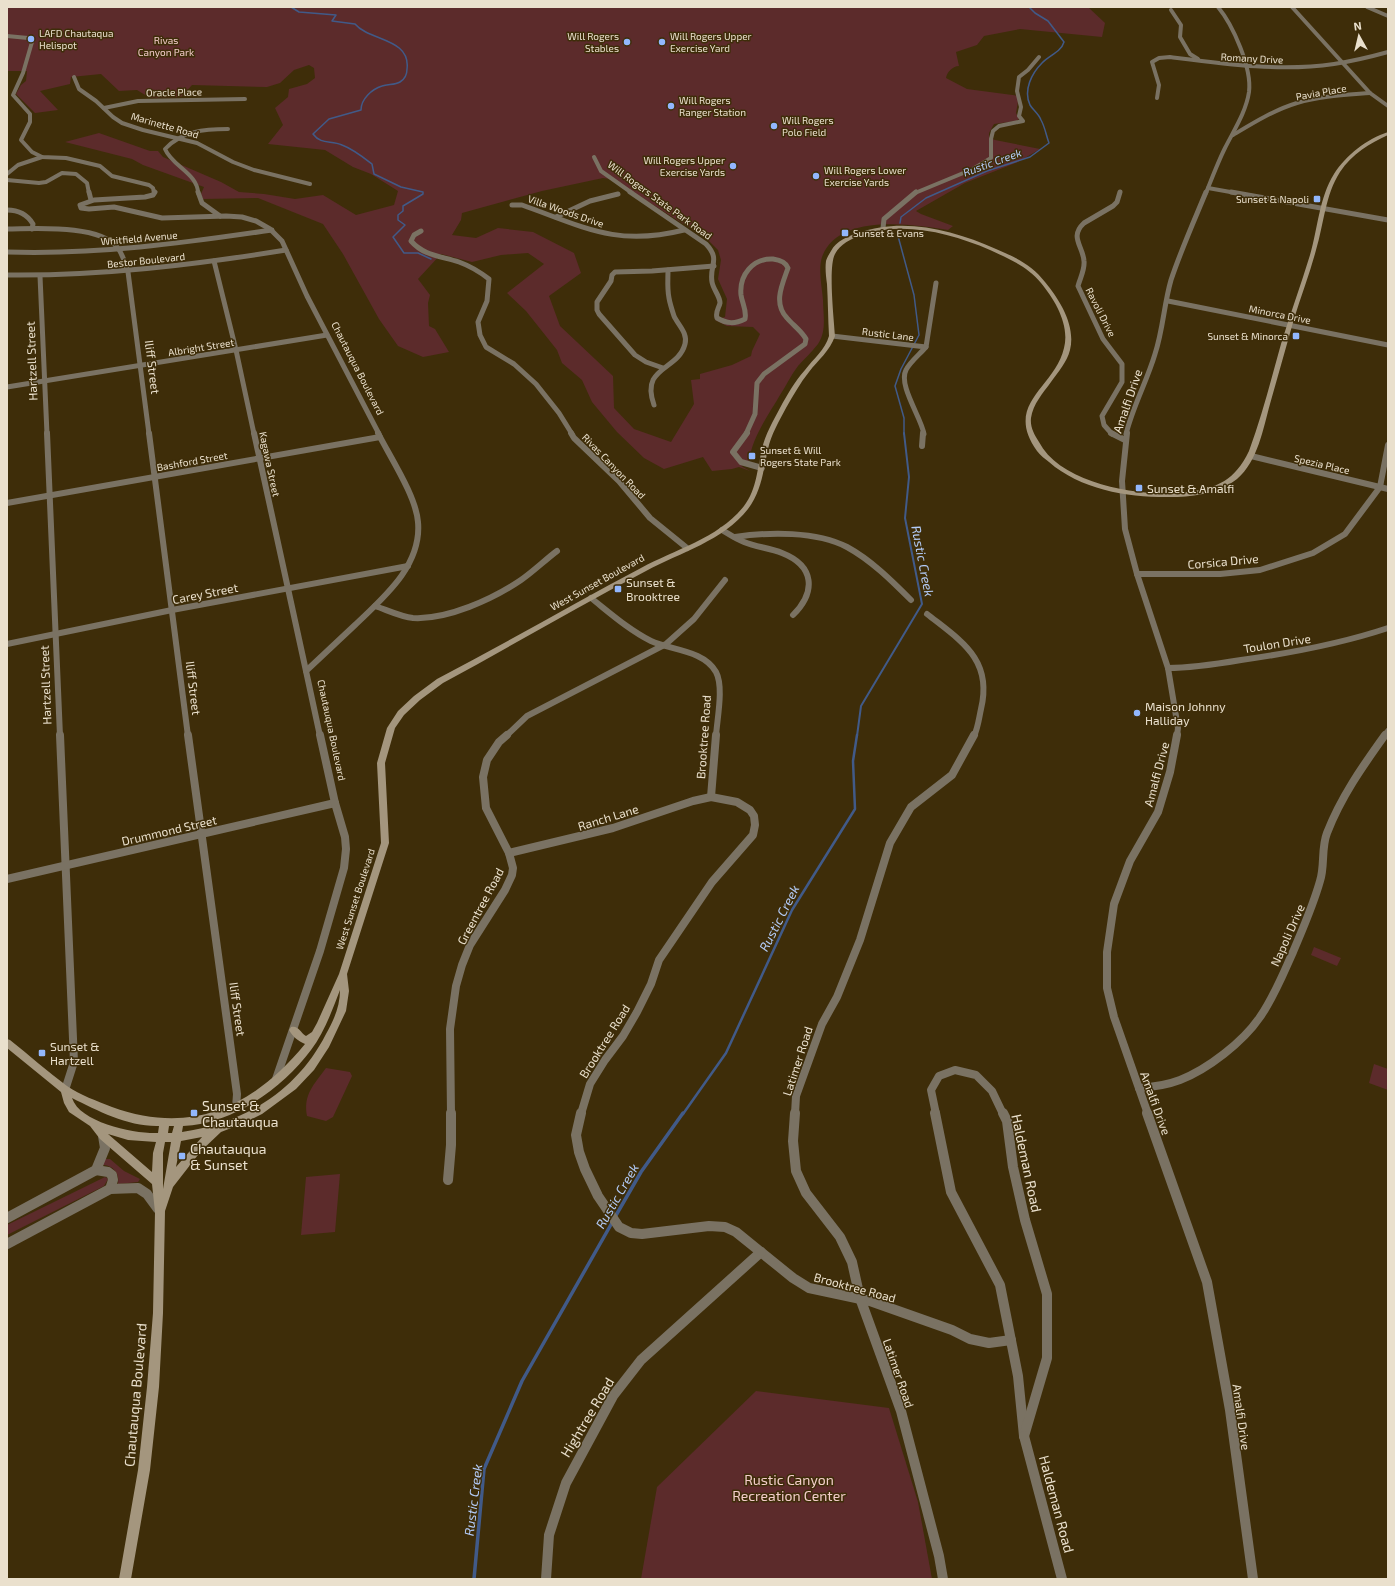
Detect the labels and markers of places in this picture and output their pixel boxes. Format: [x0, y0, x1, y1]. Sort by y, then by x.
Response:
place label: LAFD Chautaqua Helispot [39, 27, 114, 51]
place label: Will Rogers Stables [567, 30, 619, 54]
place label: Will Rogers Upper Exercise Yard [670, 30, 752, 54]
marker: LAFD Chautaqua Helispot [26, 34, 36, 44]
marker: Will Rogers Stables [622, 37, 632, 47]
marker: Will Rogers Upper Exercise Yard [657, 37, 667, 47]
place label: Will Rogers Ranger Station [679, 94, 746, 118]
marker: Will Rogers Ranger Station [666, 101, 676, 111]
place label: Will Rogers Polo Field [782, 114, 834, 138]
marker: Will Rogers Polo Field [769, 121, 779, 131]
place label: Will Rogers Upper Exercise Yards [643, 154, 725, 178]
marker: Will Rogers Upper Exercise Yards [728, 161, 738, 171]
place label: Will Rogers Lower Exercise Yards [824, 164, 906, 188]
marker: Will Rogers Lower Exercise Yards [811, 171, 821, 181]
place label: Sunset & Napoli [1236, 193, 1309, 205]
marker: Sunset & Napoli [1312, 194, 1322, 204]
place label: Sunset & Evans [853, 227, 924, 239]
marker: Sunset & Evans [840, 228, 850, 238]
place label: Sunset & Minorca [1207, 330, 1288, 342]
marker: Sunset & Minorca [1291, 331, 1301, 341]
place label: Sunset & Will Rogers State Park [760, 444, 841, 468]
marker: Sunset & Will Rogers State Park [747, 451, 757, 461]
place label: Sunset & Amalfi [1147, 481, 1234, 495]
marker: Sunset & Amalfi [1134, 483, 1144, 493]
place label: Sunset & Brooktree [626, 575, 680, 603]
marker: Sunset & Brooktree [613, 584, 623, 594]
place label: Maison Johnny Halliday [1145, 699, 1226, 727]
marker: Maison Johnny Halliday [1132, 708, 1142, 718]
place label: Sunset & Hartzell [50, 1039, 100, 1067]
marker: Sunset & Hartzell [37, 1048, 47, 1058]
place label: Sunset & Chautauqua [202, 1097, 278, 1130]
marker: Sunset & Chautauqua [189, 1108, 199, 1118]
place label: Chautauqua & Sunset [190, 1140, 266, 1173]
marker: Chautauqua & Sunset [177, 1151, 187, 1161]

